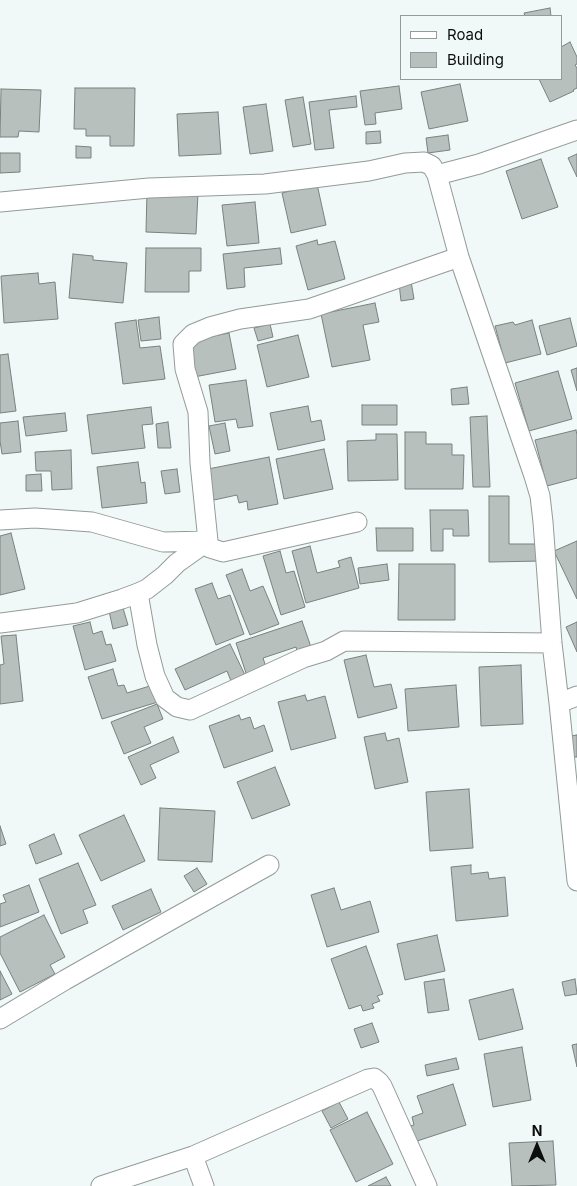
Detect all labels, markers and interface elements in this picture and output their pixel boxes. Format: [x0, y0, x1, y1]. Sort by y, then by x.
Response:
legend [400, 15, 562, 80]
text: Road [447, 25, 483, 44]
text: Building [447, 50, 504, 69]
north arrow [512, 1121, 562, 1171]
text: N [532, 1122, 542, 1139]

